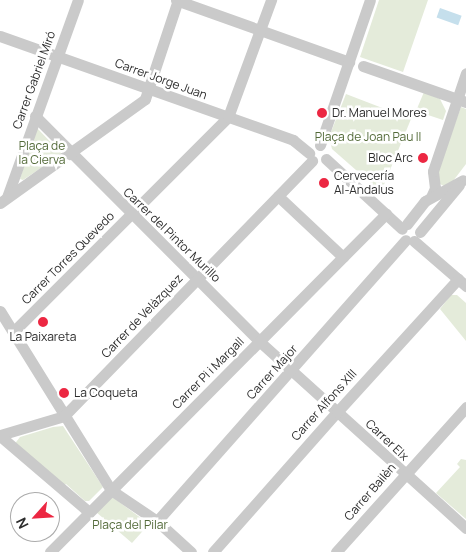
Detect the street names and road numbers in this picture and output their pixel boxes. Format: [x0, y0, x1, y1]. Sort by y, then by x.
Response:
street label: Carrer Gabriel Miró [10, 29, 58, 131]
street label: Carrer Jorge Juan [113, 56, 209, 102]
street label: Carrer del Pintor Murillo [120, 185, 224, 285]
street label: Carrer Torres Quevedo [19, 209, 117, 307]
street label: Carrer de Velàzquez [98, 271, 186, 361]
street label: Carrer Pi i Margall [169, 334, 247, 412]
street label: Carrer Major [244, 342, 300, 402]
street label: Carrer Alfons XIII [288, 367, 360, 443]
street label: Carrer Elx [363, 416, 411, 464]
street label: Carrer Bailèn [341, 460, 399, 524]

